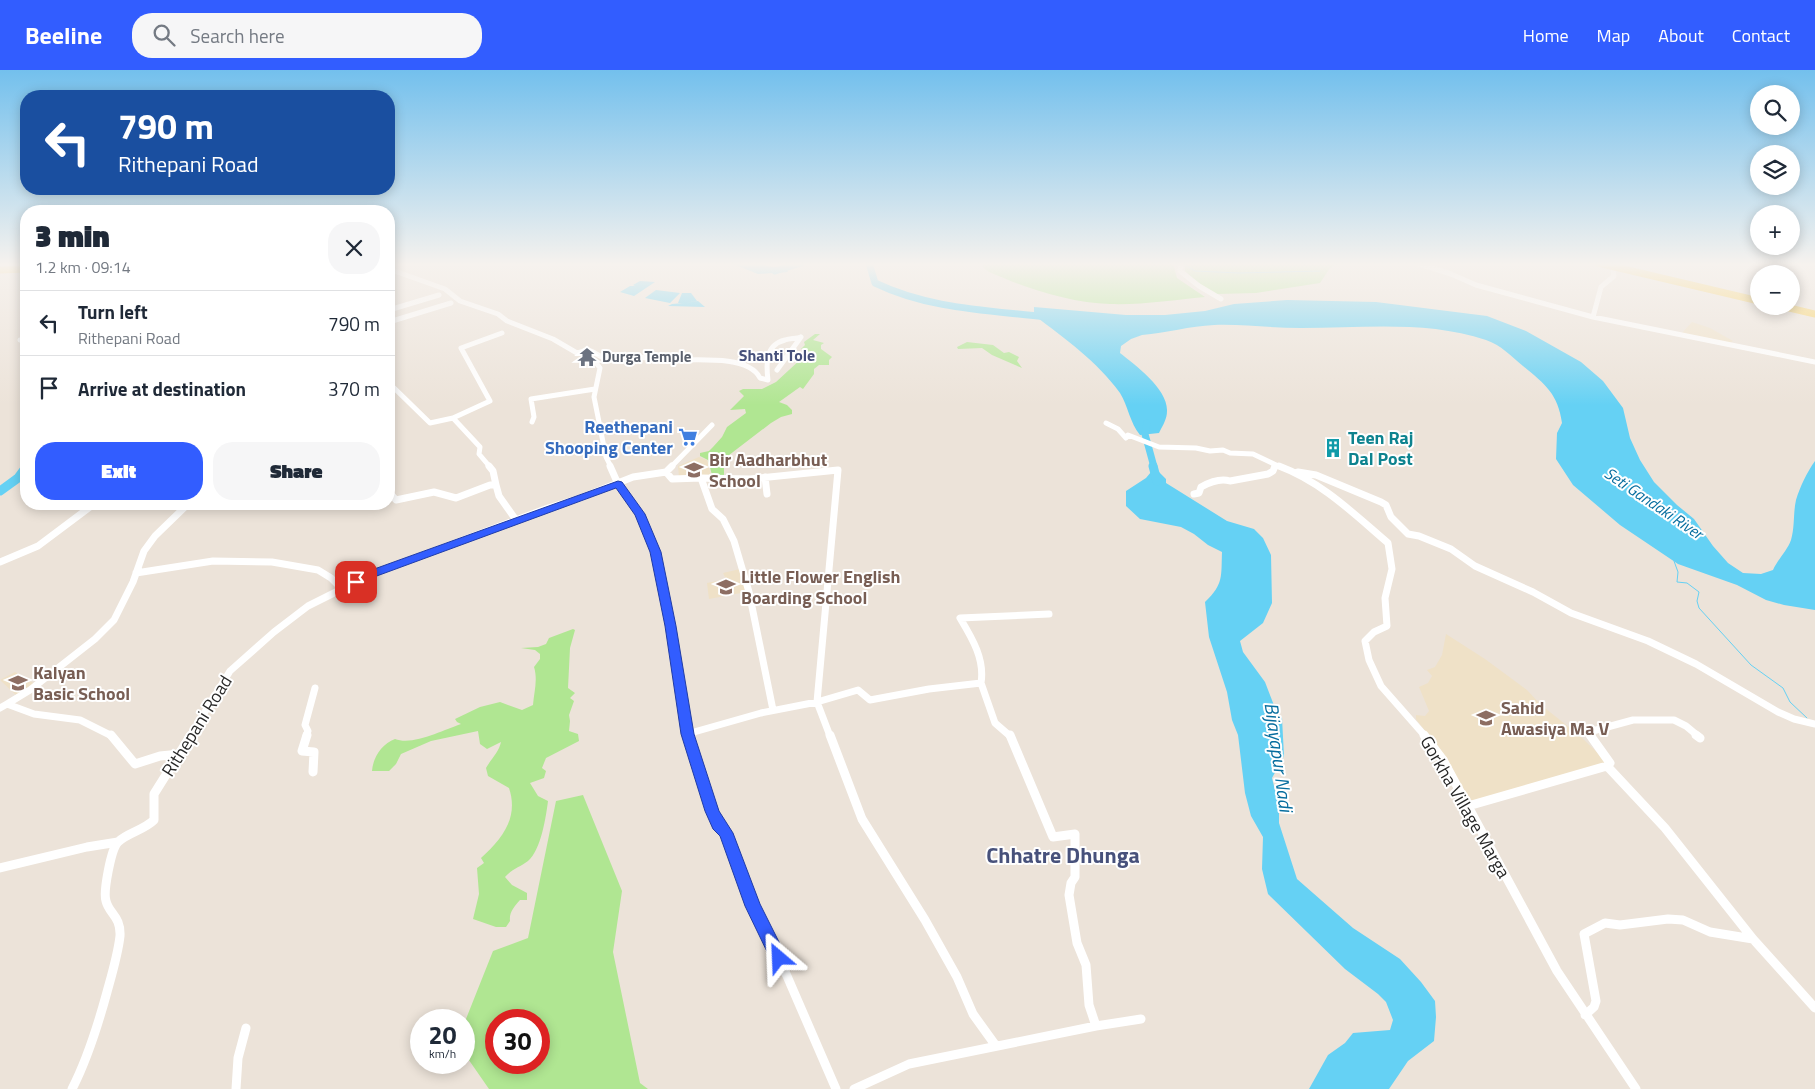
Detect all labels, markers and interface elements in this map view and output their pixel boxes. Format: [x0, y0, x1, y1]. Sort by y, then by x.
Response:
search box [132, 13, 482, 58]
text: Beeline [25, 17, 102, 53]
icon: search [150, 21, 178, 49]
text: Search here [190, 21, 285, 50]
text: Home [1523, 22, 1569, 49]
text: Map [1597, 22, 1630, 49]
text: About [1658, 22, 1704, 49]
text: Contact [1732, 22, 1790, 49]
map controls [1750, 85, 1800, 315]
button: search [1750, 85, 1800, 135]
text: 790 m [118, 99, 214, 153]
icon: left [35, 110, 100, 175]
button: layers [1750, 145, 1800, 195]
text: Rithepani Road [118, 147, 259, 181]
button: + [1750, 205, 1800, 255]
text: 3 min [35, 213, 110, 259]
button: close [328, 222, 380, 274]
text: 1.2 km · 09:14 [35, 255, 131, 279]
button: − [1750, 265, 1800, 315]
text: Turn left [78, 297, 148, 326]
icon: left [35, 309, 63, 337]
text: 790 m [328, 309, 380, 338]
text: Rithepani Road [78, 326, 180, 350]
district label: Shanti Tole [739, 343, 815, 367]
place label: Durga Temple [602, 345, 692, 368]
temple icon: Durga Temple [576, 346, 598, 368]
icon: arrive [35, 374, 63, 402]
text: Arrive at destination [78, 374, 246, 403]
text: 370 m [328, 374, 380, 403]
place label: Reethepani Shooping Center [545, 413, 673, 461]
place label: Teen Raj Dal Post [1348, 424, 1413, 472]
supermarket icon: Reethepani Shooping Center [677, 426, 699, 448]
building icon: Teen Raj Dal Post [1322, 437, 1344, 459]
button: Exit [35, 442, 203, 500]
button: Share [213, 442, 380, 500]
place label: Bir Aadharbhut School [709, 446, 828, 494]
school or university icon: Bir Aadharbhut School [683, 459, 705, 481]
water label: Seti Gandaki River [1600, 461, 1710, 546]
pin [335, 561, 377, 603]
place label: Little Flower English Boarding School [741, 563, 900, 611]
icon: arrive [342, 568, 370, 596]
school or university icon: Little Flower English Boarding School [715, 576, 737, 598]
place label: Kalyan Basic School [33, 659, 130, 707]
street label: Rithepani Road [155, 670, 239, 782]
school or university icon: Kalyan Basic School [7, 672, 29, 694]
place label: Sahid Awasiya Ma V [1501, 694, 1609, 742]
water label: Bijayapur Nadi [1257, 700, 1302, 816]
school or university icon: Sahid Awasiya Ma V [1475, 707, 1497, 729]
street label: Gorkha Village Marga [1414, 730, 1517, 883]
district label: Chhatre Dhunga [986, 838, 1140, 872]
position arrow [752, 931, 804, 983]
speed limit sign: 30 [485, 1009, 550, 1074]
text: 20 [428, 1016, 457, 1054]
text: km/h [429, 1044, 456, 1063]

